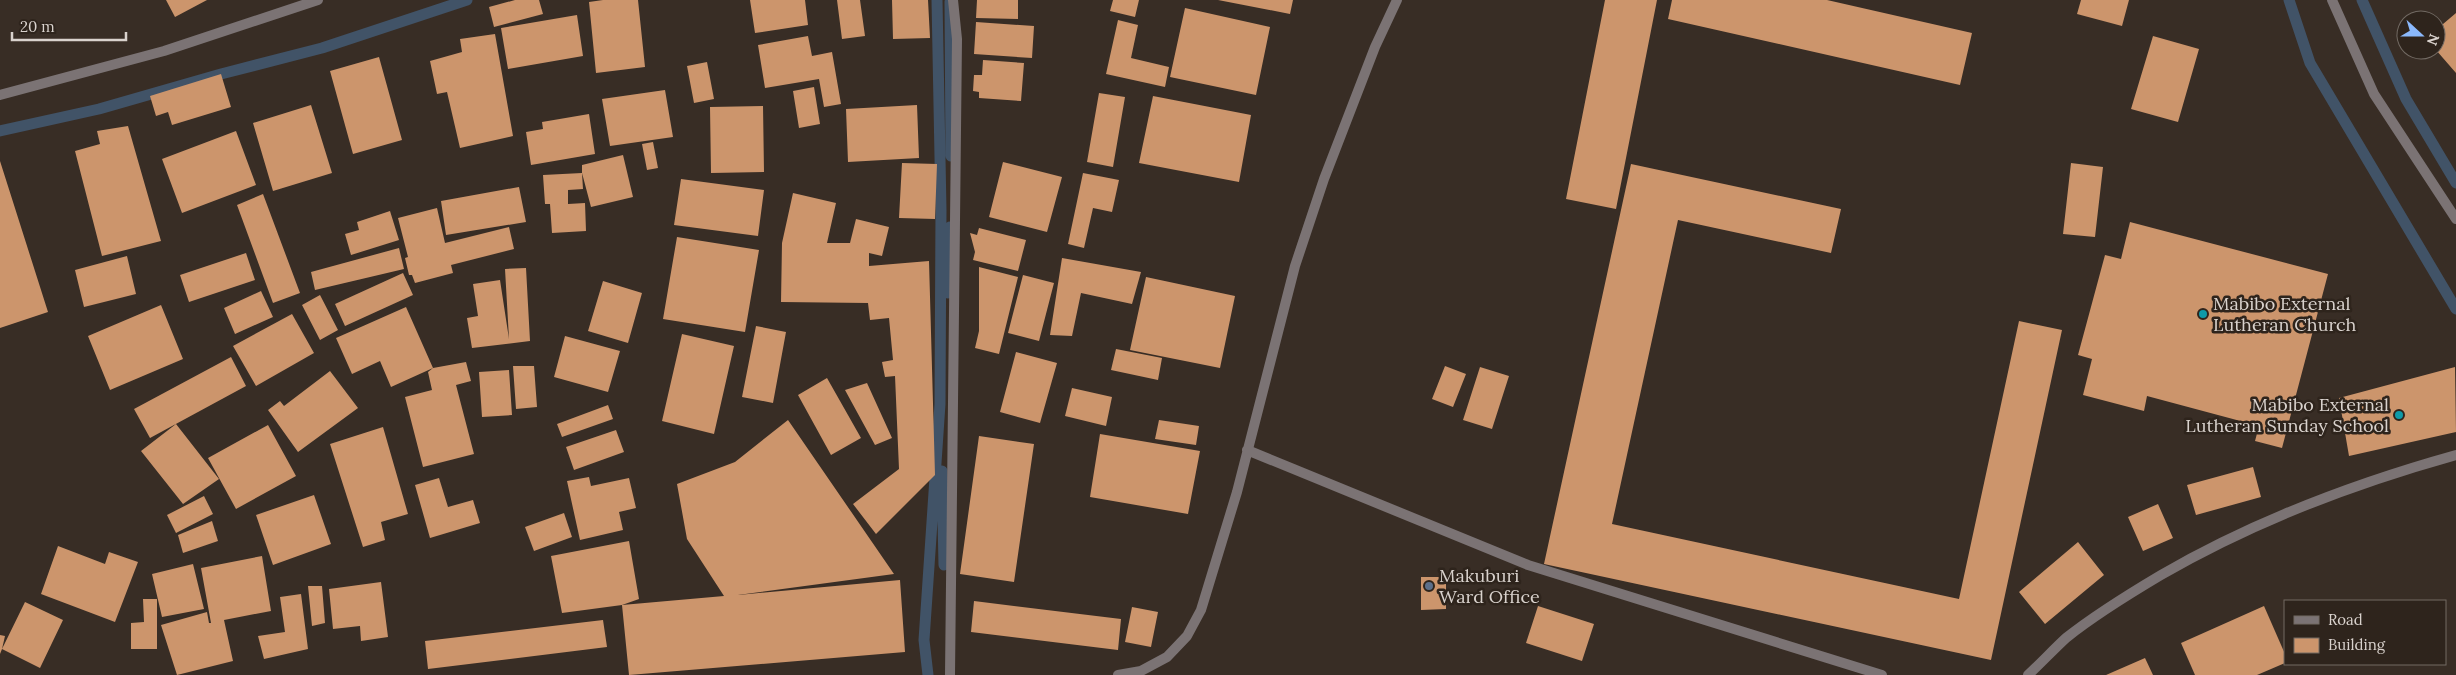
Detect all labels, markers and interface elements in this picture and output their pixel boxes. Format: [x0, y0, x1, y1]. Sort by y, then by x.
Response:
scale bar [12, 10, 126, 42]
north arrow [2396, 10, 2446, 60]
text: 20 m [20, 17, 55, 36]
text: N [2423, 31, 2443, 48]
place label: Mabibo External Lutheran Church [2213, 292, 2357, 336]
marker: Mabibo External Lutheran Church [2197, 308, 2209, 320]
place label: Mabibo External Lutheran Sunday School [2185, 393, 2389, 437]
marker: Mabibo External Lutheran Sunday School [2393, 409, 2405, 421]
place label: Makuburi Ward Office [1439, 564, 1540, 608]
marker: Makuburi Ward Office [1423, 580, 1435, 592]
legend [2284, 600, 2446, 665]
text: Road [2328, 610, 2363, 629]
text: Building [2328, 635, 2386, 654]

